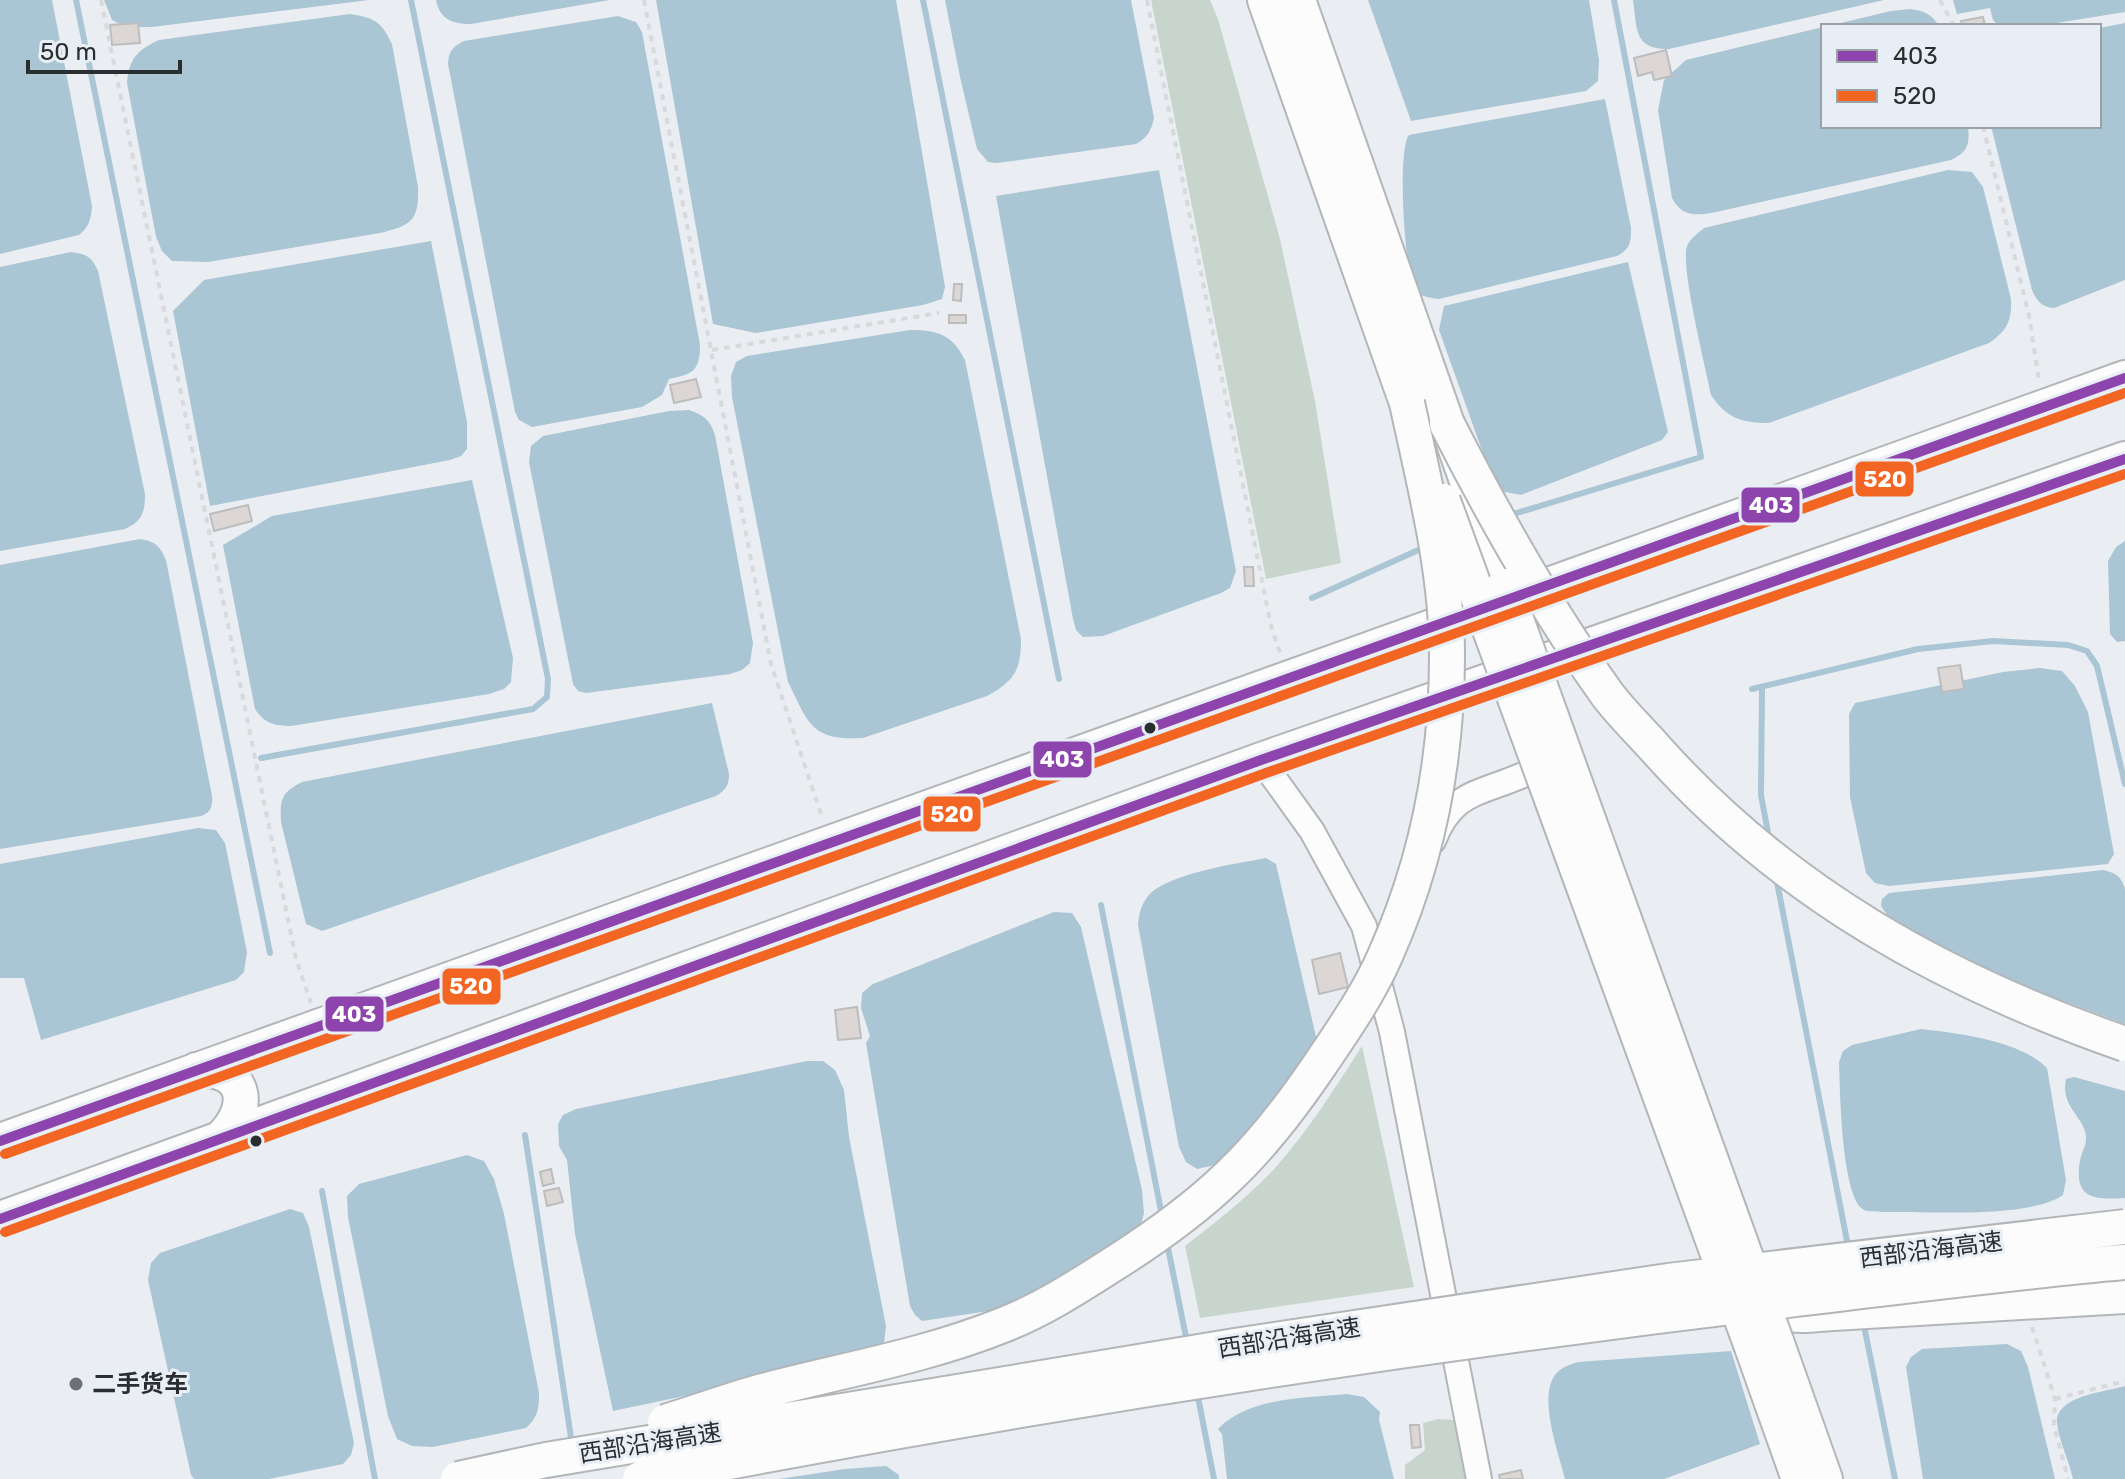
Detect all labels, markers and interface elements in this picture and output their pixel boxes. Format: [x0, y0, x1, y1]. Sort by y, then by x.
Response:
scale bar [28, 24, 180, 74]
legend [1821, 24, 2101, 128]
text: 50 m [40, 38, 97, 66]
text: 403 [1893, 42, 1938, 70]
text: 520 [1893, 82, 1937, 110]
line badge: 520 [1854, 460, 1915, 498]
text: 520 [1863, 466, 1907, 493]
line badge: 403 [1740, 486, 1801, 524]
text: 403 [1749, 492, 1793, 519]
unlabelled marker [1142, 720, 1158, 736]
line badge: 403 [1032, 740, 1093, 779]
text: 403 [1040, 746, 1084, 773]
line badge: 520 [922, 795, 982, 833]
text: 520 [930, 801, 974, 828]
line badge: 520 [441, 967, 502, 1006]
text: 520 [449, 973, 493, 1000]
line badge: 403 [324, 995, 385, 1033]
text: 403 [332, 1001, 376, 1028]
unlabelled marker [248, 1133, 264, 1149]
street label: 西部沿海高速 [1858, 1227, 2004, 1273]
street label: 西部沿海高速 [1216, 1313, 1362, 1363]
place label: 二手货车 [92, 1370, 188, 1398]
marker: 二手货车 [67, 1375, 85, 1393]
street label: 西部沿海高速 [577, 1418, 723, 1468]

